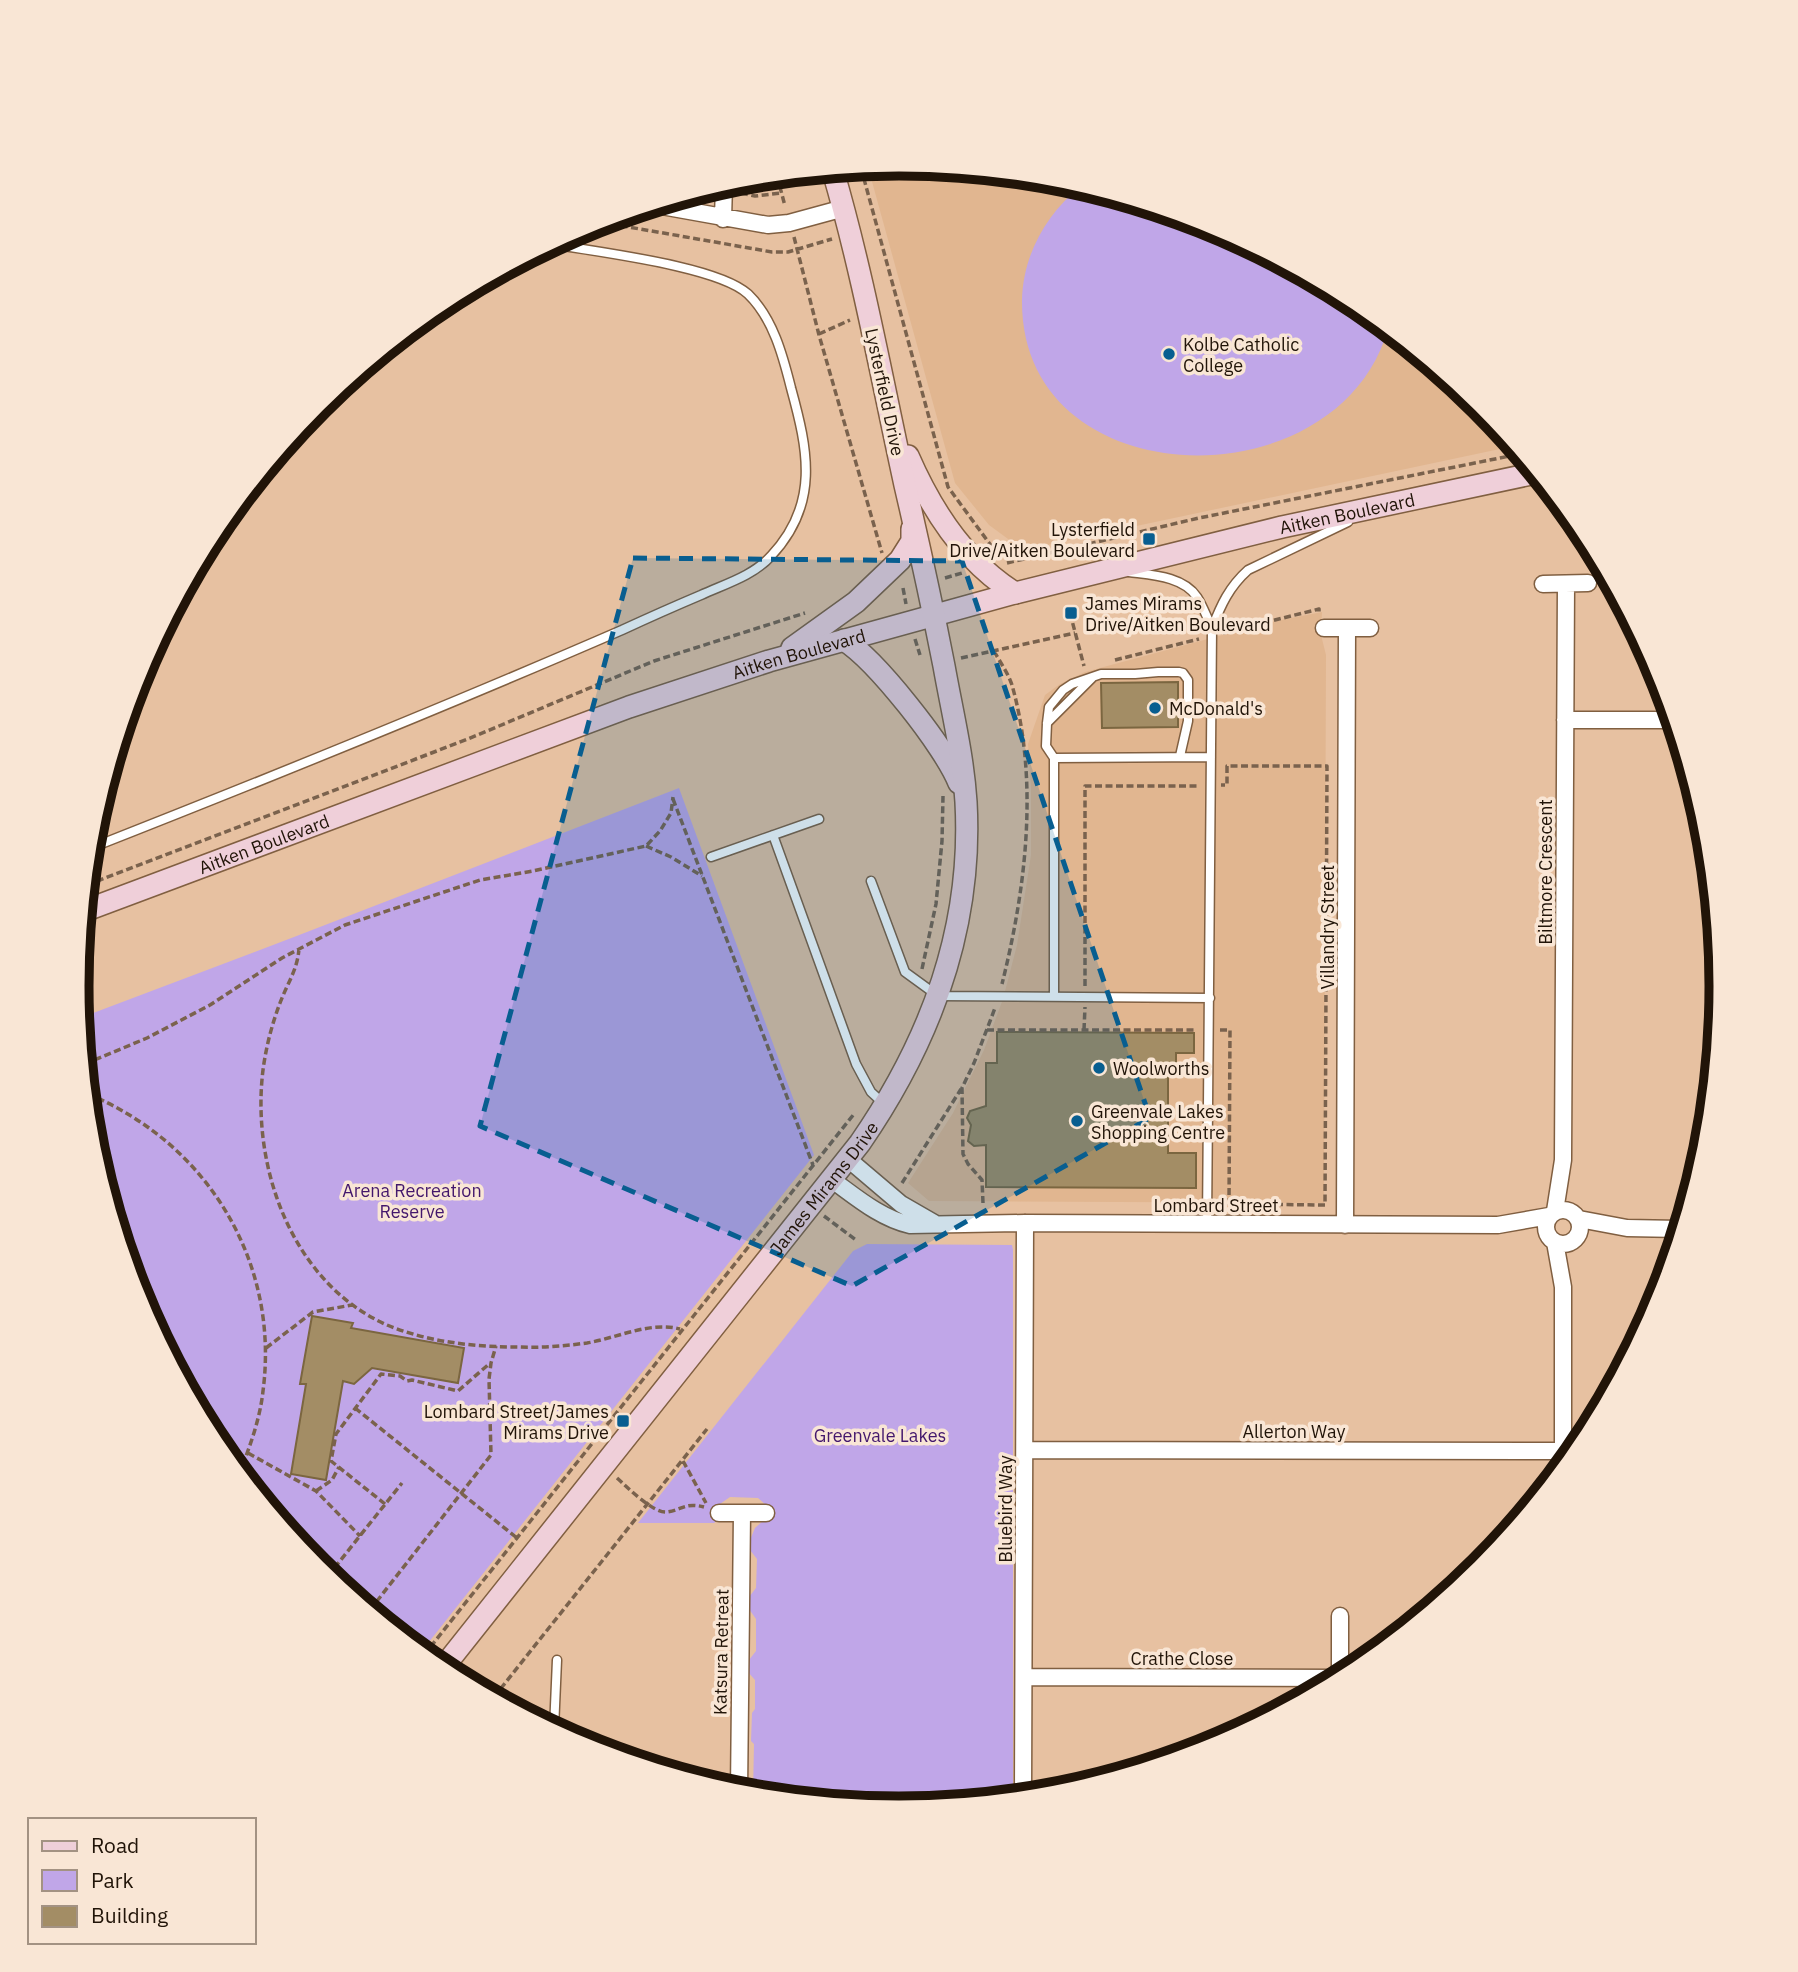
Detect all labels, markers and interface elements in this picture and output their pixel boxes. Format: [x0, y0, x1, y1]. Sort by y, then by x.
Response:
street label: Lysterfield Drive [860, 326, 910, 458]
place label: Kolbe Catholic College [1183, 333, 1299, 377]
marker: Kolbe Catholic College [1161, 346, 1177, 362]
street label: Aitken Boulevard [1277, 488, 1417, 539]
place label: Lysterfield Drive/Aitken Boulevard [949, 518, 1135, 562]
marker: Lysterfield Drive/Aitken Boulevard [1141, 531, 1157, 547]
place label: James Mirams Drive/Aitken Boulevard [1085, 592, 1271, 636]
marker: James Mirams Drive/Aitken Boulevard [1063, 605, 1079, 621]
street label: Aitken Boulevard [729, 623, 868, 684]
place label: McDonald's [1169, 697, 1263, 720]
marker: McDonald's [1147, 700, 1163, 716]
street label: Biltmore Crescent [1534, 799, 1557, 945]
street label: Aitken Boulevard [195, 809, 332, 879]
street label: Villandry Street [1316, 865, 1339, 989]
place label: Woolworths [1113, 1057, 1210, 1080]
marker: Woolworths [1091, 1060, 1107, 1076]
place label: Greenvale Lakes Shopping Centre [1091, 1100, 1225, 1144]
marker: Greenvale Lakes Shopping Centre [1069, 1113, 1085, 1129]
street label: James Mirams Drive [764, 1117, 883, 1259]
park label: Arena Recreation Reserve [342, 1179, 482, 1223]
street label: Lombard Street [1153, 1194, 1279, 1217]
place label: Lombard Street/James Mirams Drive [424, 1400, 609, 1444]
marker: Lombard Street/James Mirams Drive [615, 1413, 631, 1429]
street label: Allerton Way [1243, 1420, 1345, 1443]
park label: Greenvale Lakes [814, 1424, 946, 1447]
street label: Bluebird Way [994, 1455, 1017, 1563]
street label: Katsura Retreat [708, 1589, 734, 1715]
street label: Crathe Close [1131, 1647, 1234, 1670]
legend [28, 1818, 256, 1944]
text: Road [91, 1831, 139, 1859]
text: Park [91, 1866, 134, 1894]
text: Building [91, 1901, 168, 1929]

